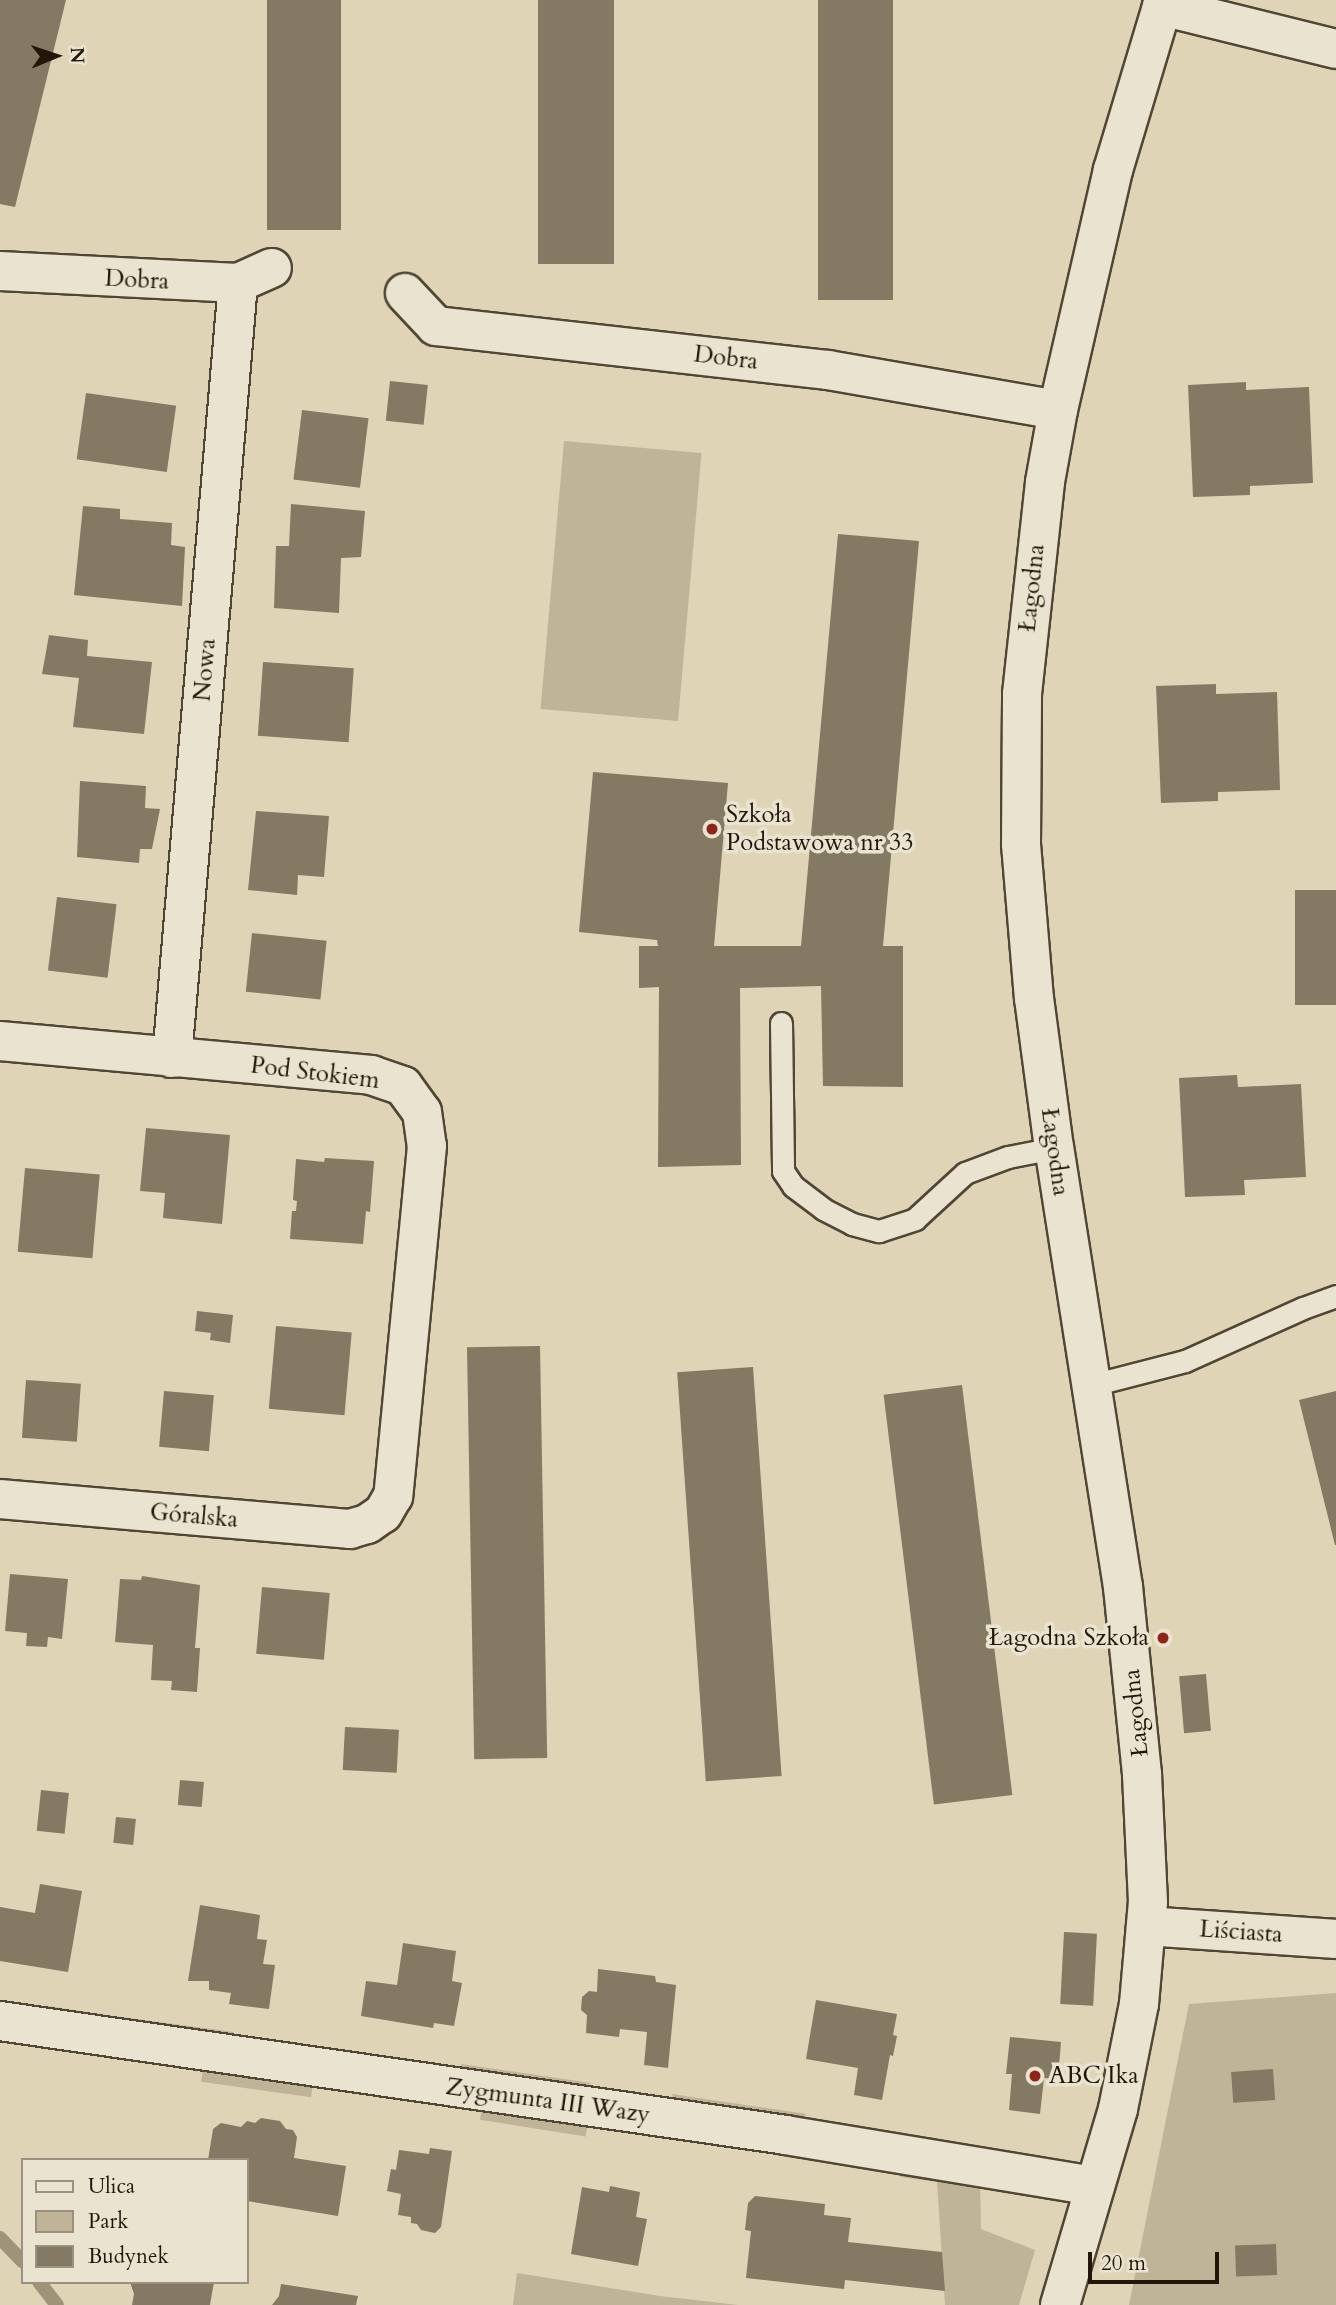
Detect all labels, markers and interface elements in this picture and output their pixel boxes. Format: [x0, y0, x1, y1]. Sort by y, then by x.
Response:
north arrow [21, 21, 91, 91]
text: N [64, 47, 90, 64]
street label: Dobra [104, 264, 170, 296]
street label: Dobra [692, 340, 760, 376]
street label: Łagodna [1013, 543, 1051, 633]
street label: Nowa [188, 637, 222, 703]
place label: Szkoła Podstawowa nr 33 [726, 801, 914, 857]
marker: Szkoła Podstawowa nr 33 [704, 821, 720, 837]
street label: Pod Stokiem [249, 1051, 381, 1095]
street label: Łagodna [1035, 1106, 1075, 1198]
street label: Góralska [149, 1498, 239, 1534]
place label: Łagodna Szkoła [989, 1624, 1149, 1652]
marker: Łagodna Szkoła [1155, 1630, 1171, 1646]
street label: Łagodna [1117, 1668, 1155, 1758]
street label: Liściasta [1198, 1915, 1284, 1949]
place label: ABC Ika [1049, 2062, 1139, 2090]
marker: ABC Ika [1027, 2068, 1043, 2084]
street label: Zygmunta III Wazy [444, 2072, 652, 2130]
legend [21, 2158, 248, 2284]
text: Ulica [88, 2172, 135, 2201]
text: Park [88, 2207, 128, 2236]
scale bar [1091, 2238, 1222, 2282]
text: Budynek [88, 2242, 169, 2271]
text: 20 m [1101, 2249, 1146, 2278]

